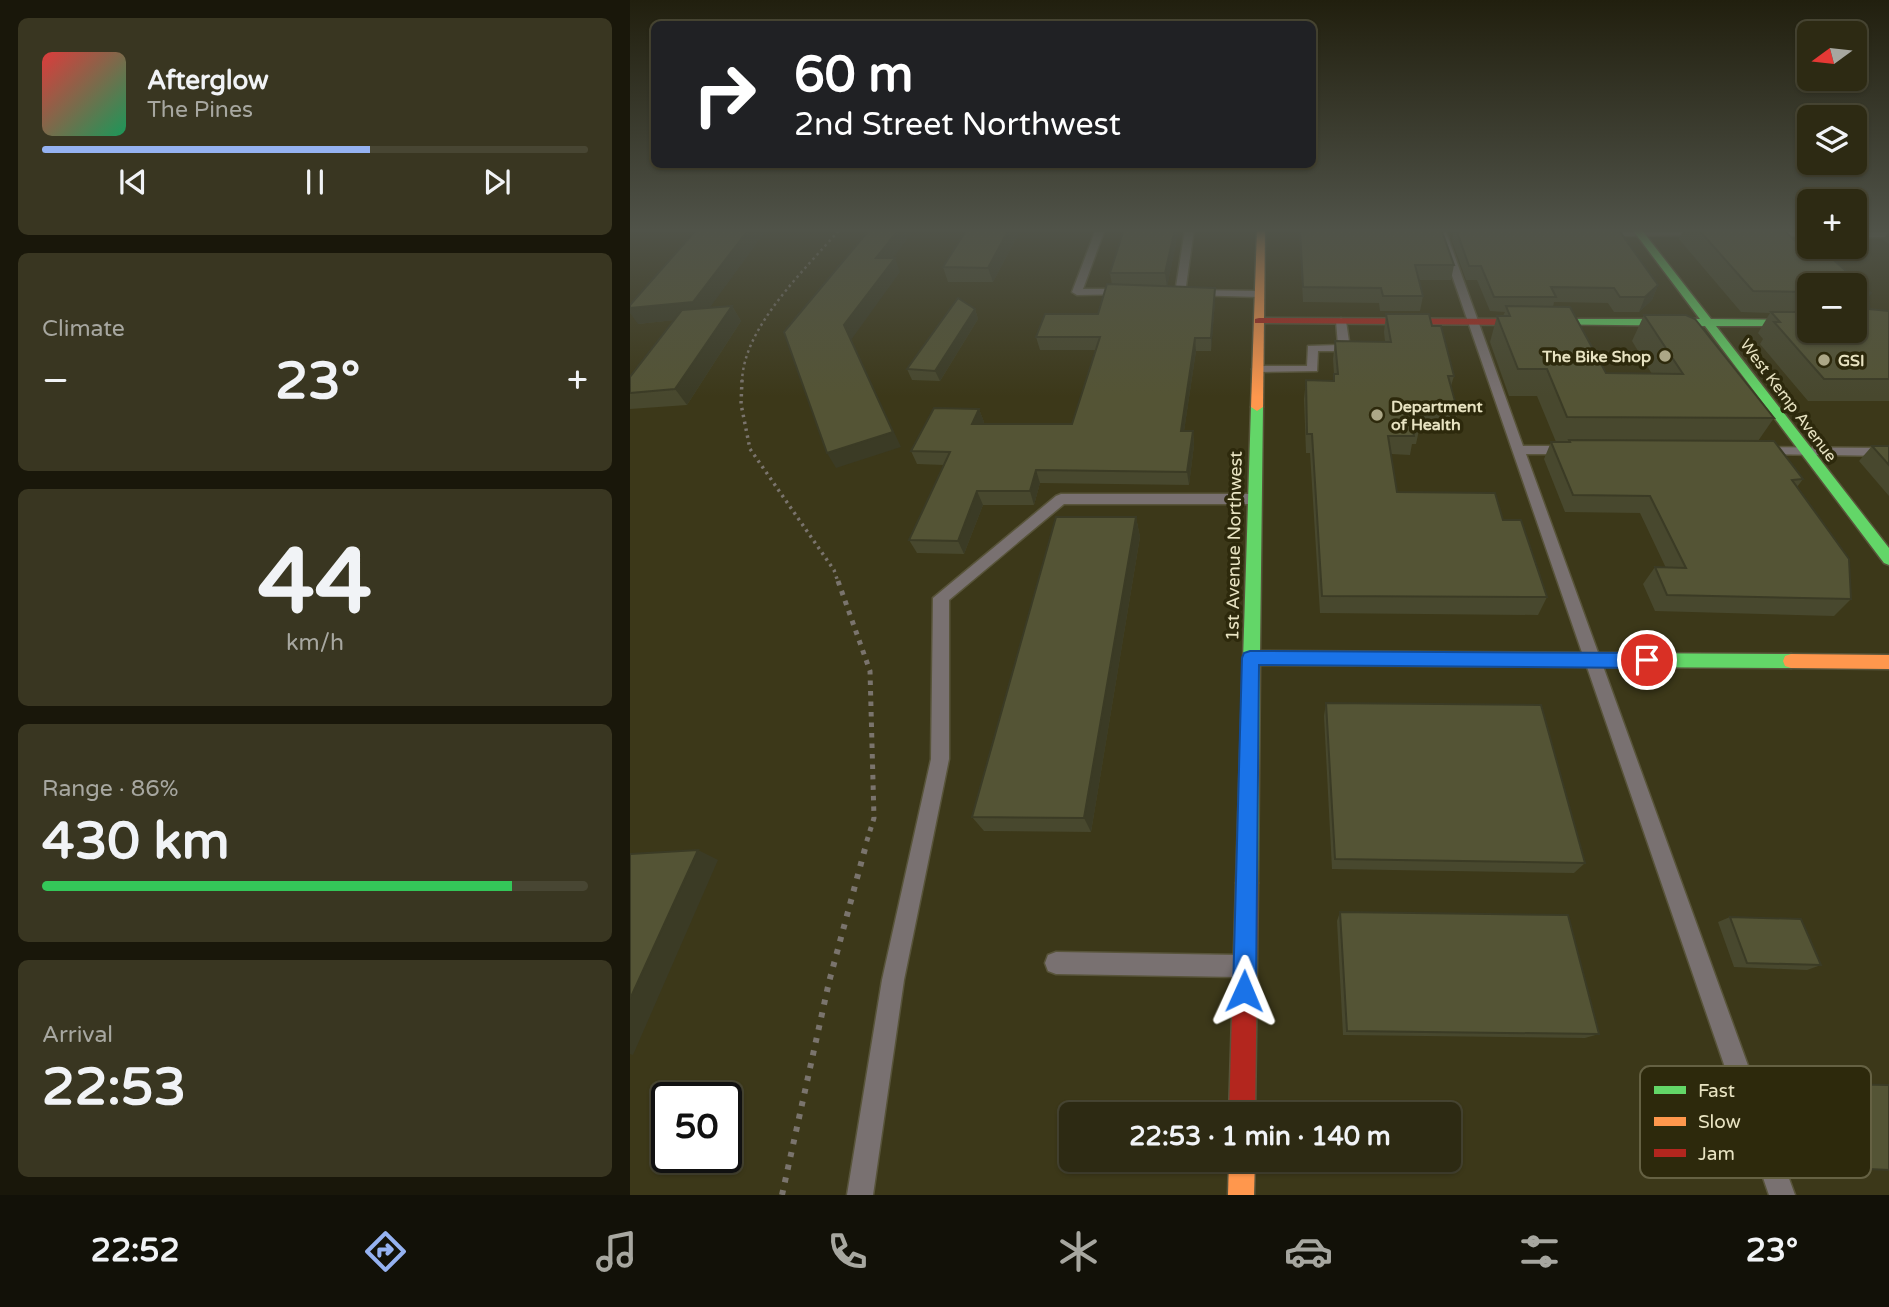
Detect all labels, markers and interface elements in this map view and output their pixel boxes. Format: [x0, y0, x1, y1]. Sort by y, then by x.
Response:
north arrow [1797, 21, 1867, 91]
map controls [1797, 21, 1867, 343]
text: 60 m [794, 46, 913, 105]
icon: right [679, 49, 770, 140]
text: Afterglow [147, 65, 269, 96]
text: The Pines [147, 96, 253, 124]
button: layers [1797, 105, 1867, 175]
text: 2nd Street Northwest [794, 106, 1121, 144]
icon: previous [114, 163, 152, 201]
icon: pause [296, 163, 334, 201]
icon: next [478, 163, 516, 201]
button: + [1797, 189, 1867, 259]
button: − [1797, 273, 1867, 343]
text: Climate [42, 315, 125, 343]
street label: West Kemp Avenue [1736, 335, 1841, 466]
place label: The Bike Shop [1541, 347, 1651, 367]
marker: The Bike Shop [1657, 348, 1673, 364]
text: 23° [275, 350, 360, 413]
place label: GSI [1838, 351, 1865, 371]
marker: GSI [1816, 352, 1832, 368]
text: − [42, 358, 69, 404]
text: + [567, 358, 588, 404]
place label: Department of Health [1391, 397, 1483, 435]
marker: Department of Health [1369, 407, 1385, 423]
street label: 1st Avenue Northwest [1221, 451, 1247, 641]
text: 44 [258, 528, 372, 638]
text: km/h [286, 629, 344, 657]
pin [1617, 630, 1677, 690]
icon: arrive [1628, 641, 1666, 679]
text: Range · 86% [42, 775, 178, 803]
text: 430 km [42, 810, 230, 873]
position arrow [1207, 954, 1281, 1028]
text: Arrival [42, 1021, 113, 1049]
text: 22:53 [42, 1056, 186, 1119]
legend [1640, 1066, 1871, 1178]
text: Fast [1698, 1080, 1735, 1102]
speed limit sign: 50 [651, 1082, 742, 1173]
text: Slow [1698, 1111, 1741, 1133]
text: 22:53 · 1 min · 140 m [1129, 1121, 1391, 1152]
text: Jam [1698, 1143, 1735, 1165]
icon: directions [361, 1227, 410, 1276]
icon: music [592, 1227, 641, 1276]
icon: phone [823, 1227, 872, 1276]
icon: climate [1054, 1227, 1103, 1276]
icon: car [1284, 1227, 1333, 1276]
icon: filters [1515, 1227, 1564, 1276]
text: 22:52 [91, 1232, 180, 1270]
text: 23° [1746, 1232, 1798, 1270]

